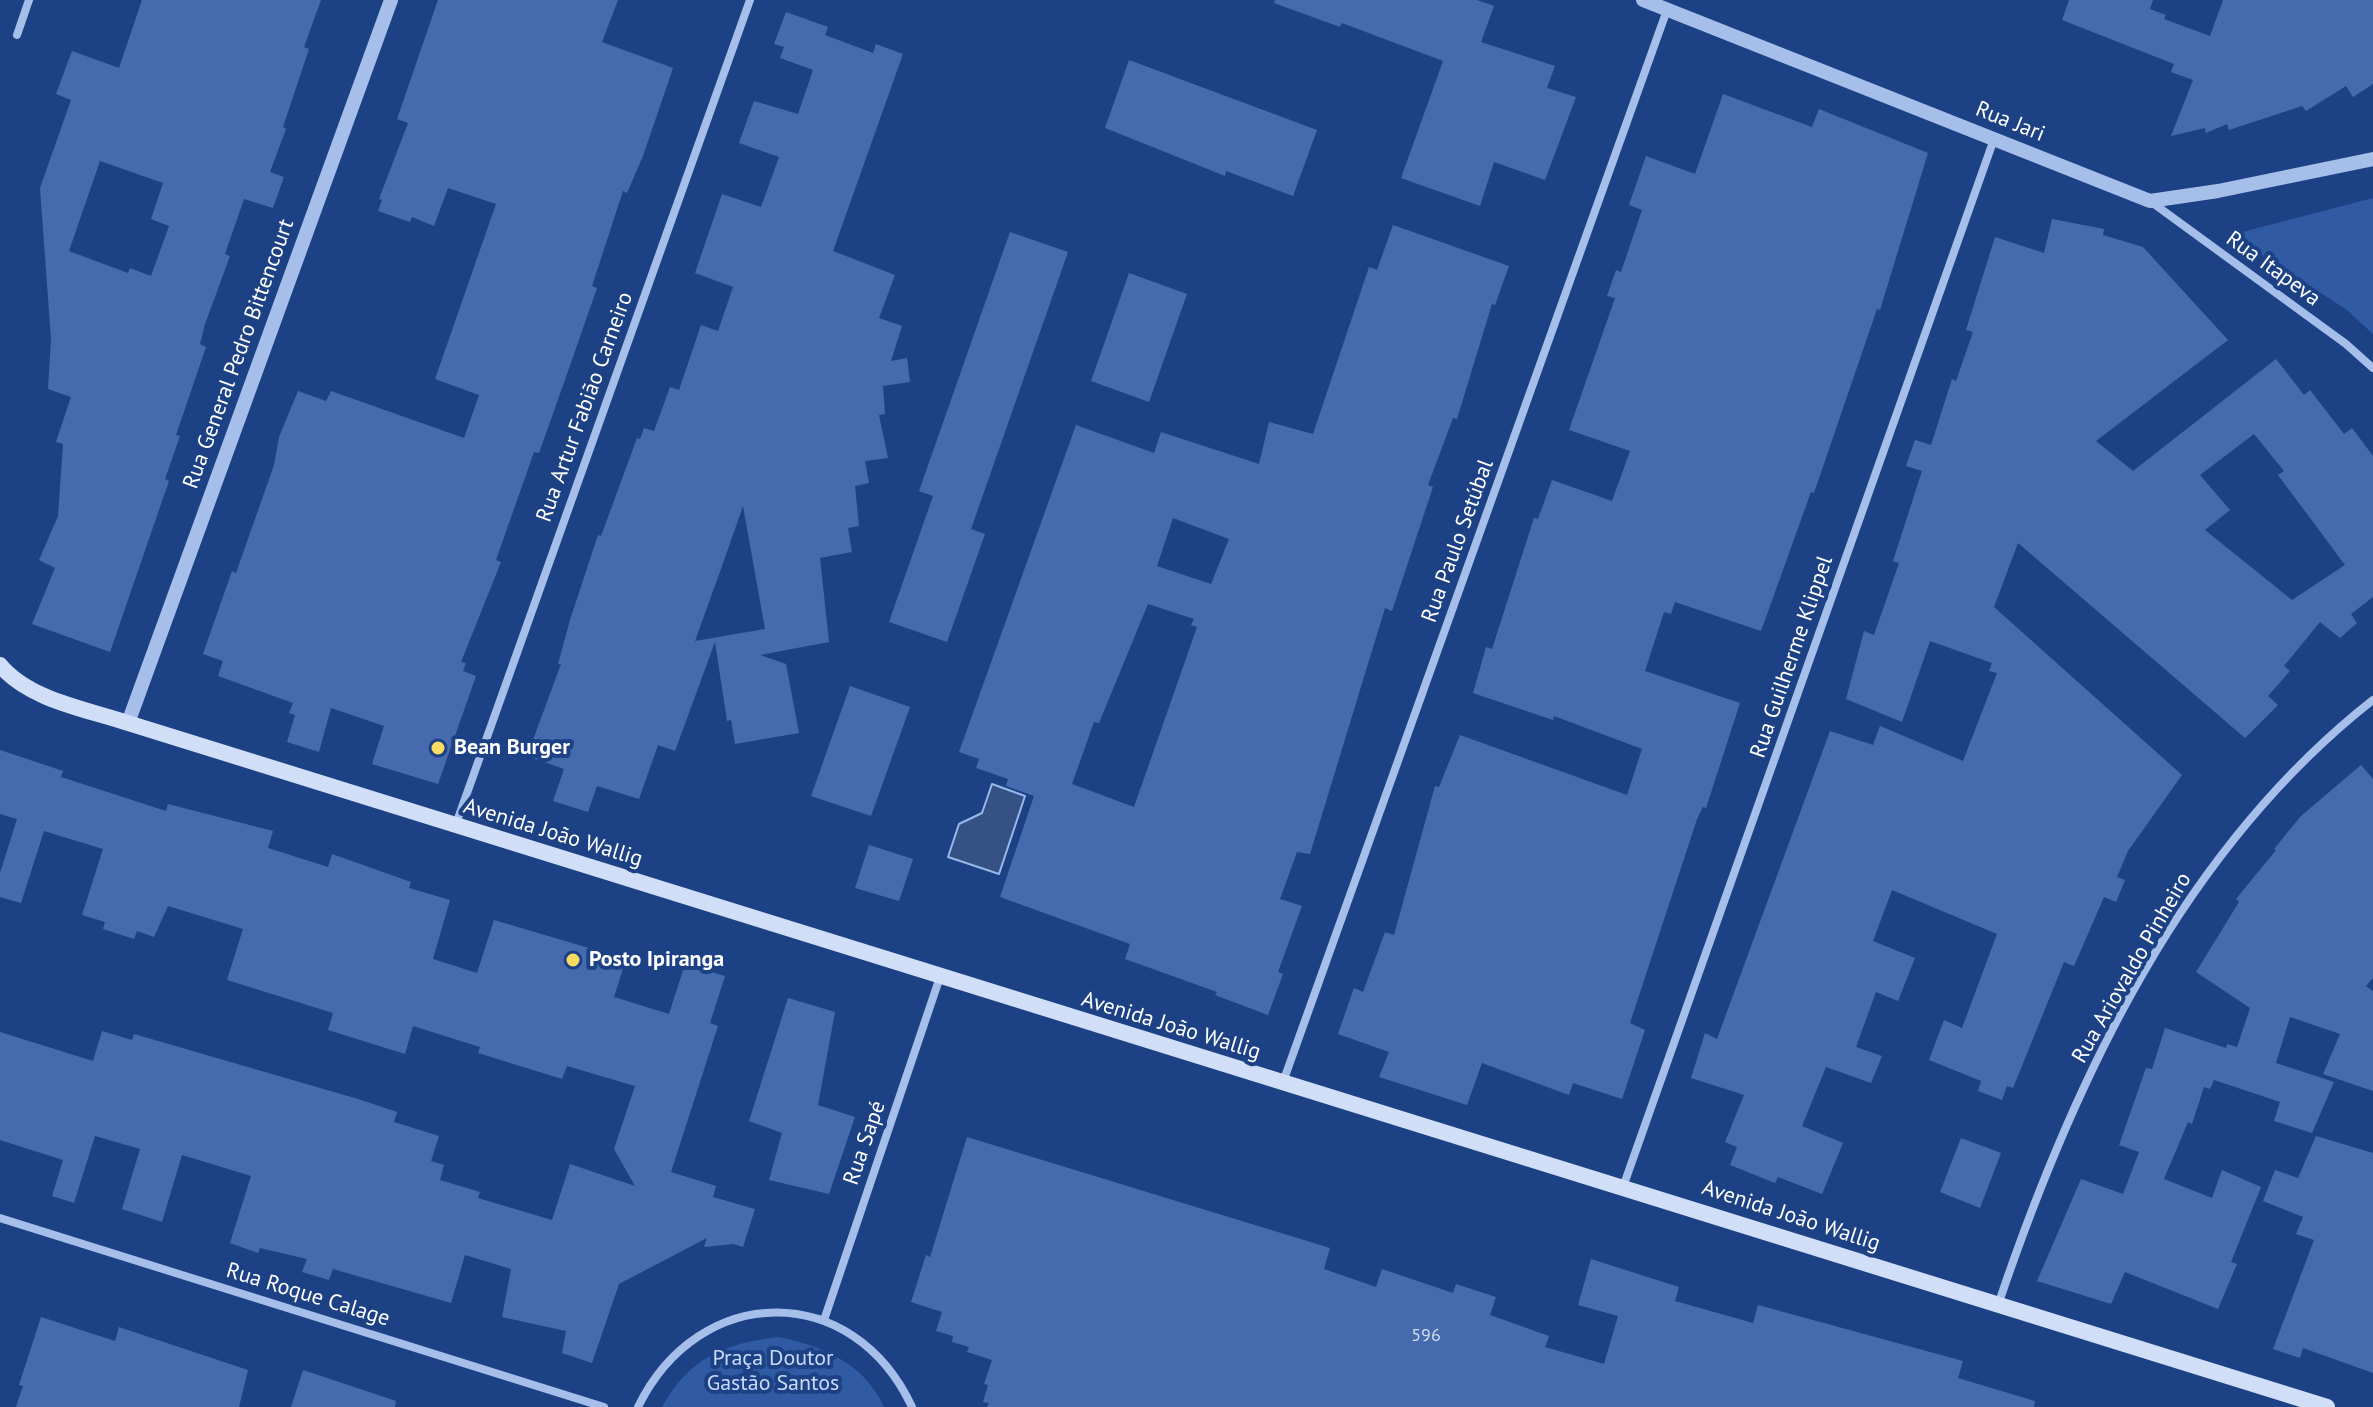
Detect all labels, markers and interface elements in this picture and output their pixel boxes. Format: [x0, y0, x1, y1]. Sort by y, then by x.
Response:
street label: Rua Jari [1972, 96, 2048, 148]
street label: Rua General Pedro Bittencourt [178, 216, 300, 492]
street label: Rua Itapeva [2221, 226, 2325, 312]
street label: Rua Artur Fabião Carneiro [531, 288, 639, 526]
street label: Rua Paulo Setúbal [1416, 456, 1500, 626]
street label: Rua Guilherme Klippel [1745, 553, 1839, 761]
place label: Bean Burger [454, 735, 570, 761]
marker: Bean Burger [429, 739, 447, 757]
street label: Avenida João Wallig [460, 793, 646, 873]
street label: Rua Ariovaldo Pinheiro [2067, 868, 2197, 1068]
place label: Posto Ipiranga [589, 947, 724, 973]
marker: Posto Ipiranga [564, 951, 582, 969]
street label: Avenida João Wallig [1078, 986, 1264, 1066]
street label: Rua Sapé [838, 1097, 892, 1189]
street label: Avenida João Wallig [1699, 1175, 1883, 1257]
street label: Rua Roque Calage [223, 1258, 393, 1332]
house number: 596 [1411, 1325, 1441, 1347]
park label: Praça Doutor Gastão Santos [707, 1346, 839, 1398]

